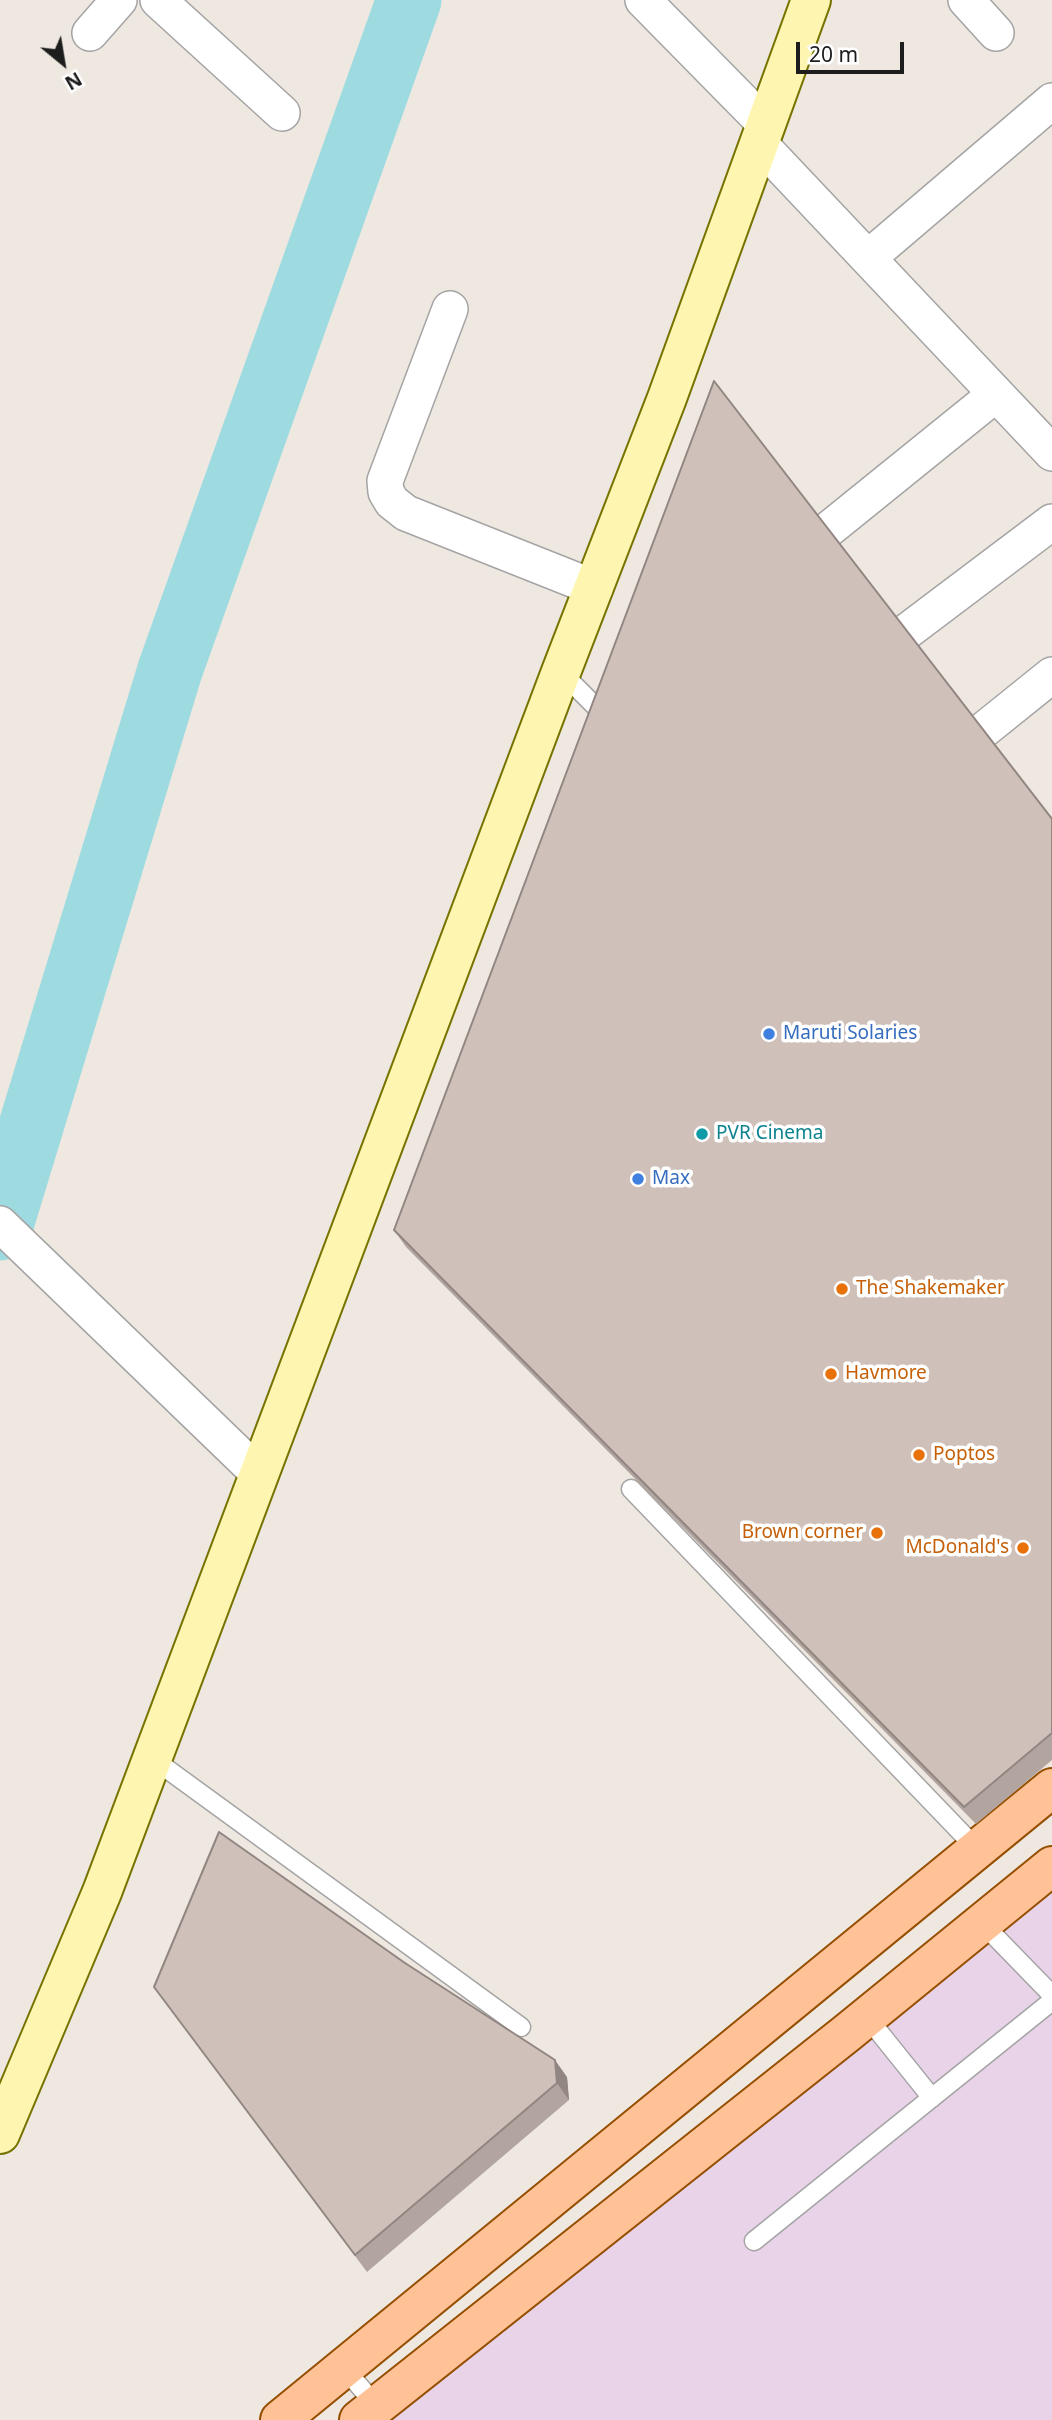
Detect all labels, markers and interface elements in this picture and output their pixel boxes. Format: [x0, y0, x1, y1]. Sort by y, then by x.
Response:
north arrow [28, 28, 98, 98]
scale bar [800, 28, 908, 72]
text: 20 m [809, 40, 858, 68]
text: N [60, 66, 87, 96]
place label: Maruti Solaries [783, 1023, 917, 1045]
marker: Maruti Solaries [761, 1026, 777, 1042]
place label: PVR Cinema [716, 1123, 823, 1145]
marker: PVR Cinema [694, 1126, 710, 1142]
place label: Max [652, 1168, 690, 1190]
marker: Max [630, 1171, 646, 1187]
place label: The Shakemaker [856, 1278, 1005, 1300]
marker: The Shakemaker [834, 1281, 850, 1297]
place label: Havmore [845, 1363, 927, 1385]
marker: Havmore [823, 1366, 839, 1382]
place label: Poptos [933, 1444, 995, 1466]
marker: Poptos [911, 1447, 927, 1463]
place label: Brown corner [742, 1522, 863, 1544]
marker: Brown corner [869, 1525, 885, 1541]
place label: McDonald's [905, 1537, 1009, 1559]
marker: McDonald's [1015, 1540, 1031, 1556]

